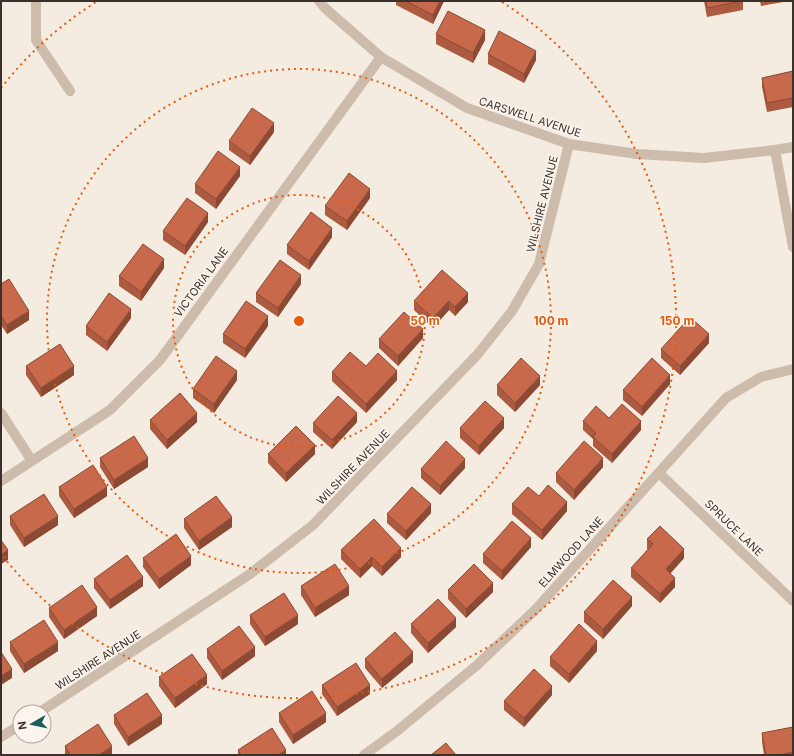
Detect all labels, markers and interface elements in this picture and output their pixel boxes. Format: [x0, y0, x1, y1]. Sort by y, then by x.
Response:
street label: CARSWELL AVENUE [477, 94, 583, 140]
street label: WILSHIRE AVENUE [523, 154, 561, 254]
street label: VICTORIA LANE [171, 244, 231, 320]
text: 50 m [410, 313, 440, 328]
text: 100 m [533, 313, 569, 328]
text: 150 m [660, 313, 694, 328]
centre of rings [292, 314, 306, 328]
street label: WILSHIRE AVENUE [314, 426, 392, 508]
street label: SPRUCE LANE [702, 497, 766, 559]
street label: ELMWOOD LANE [536, 514, 606, 590]
street label: WILSHIRE AVENUE [53, 627, 143, 693]
north arrow [12, 704, 52, 744]
text: N [15, 720, 30, 731]

